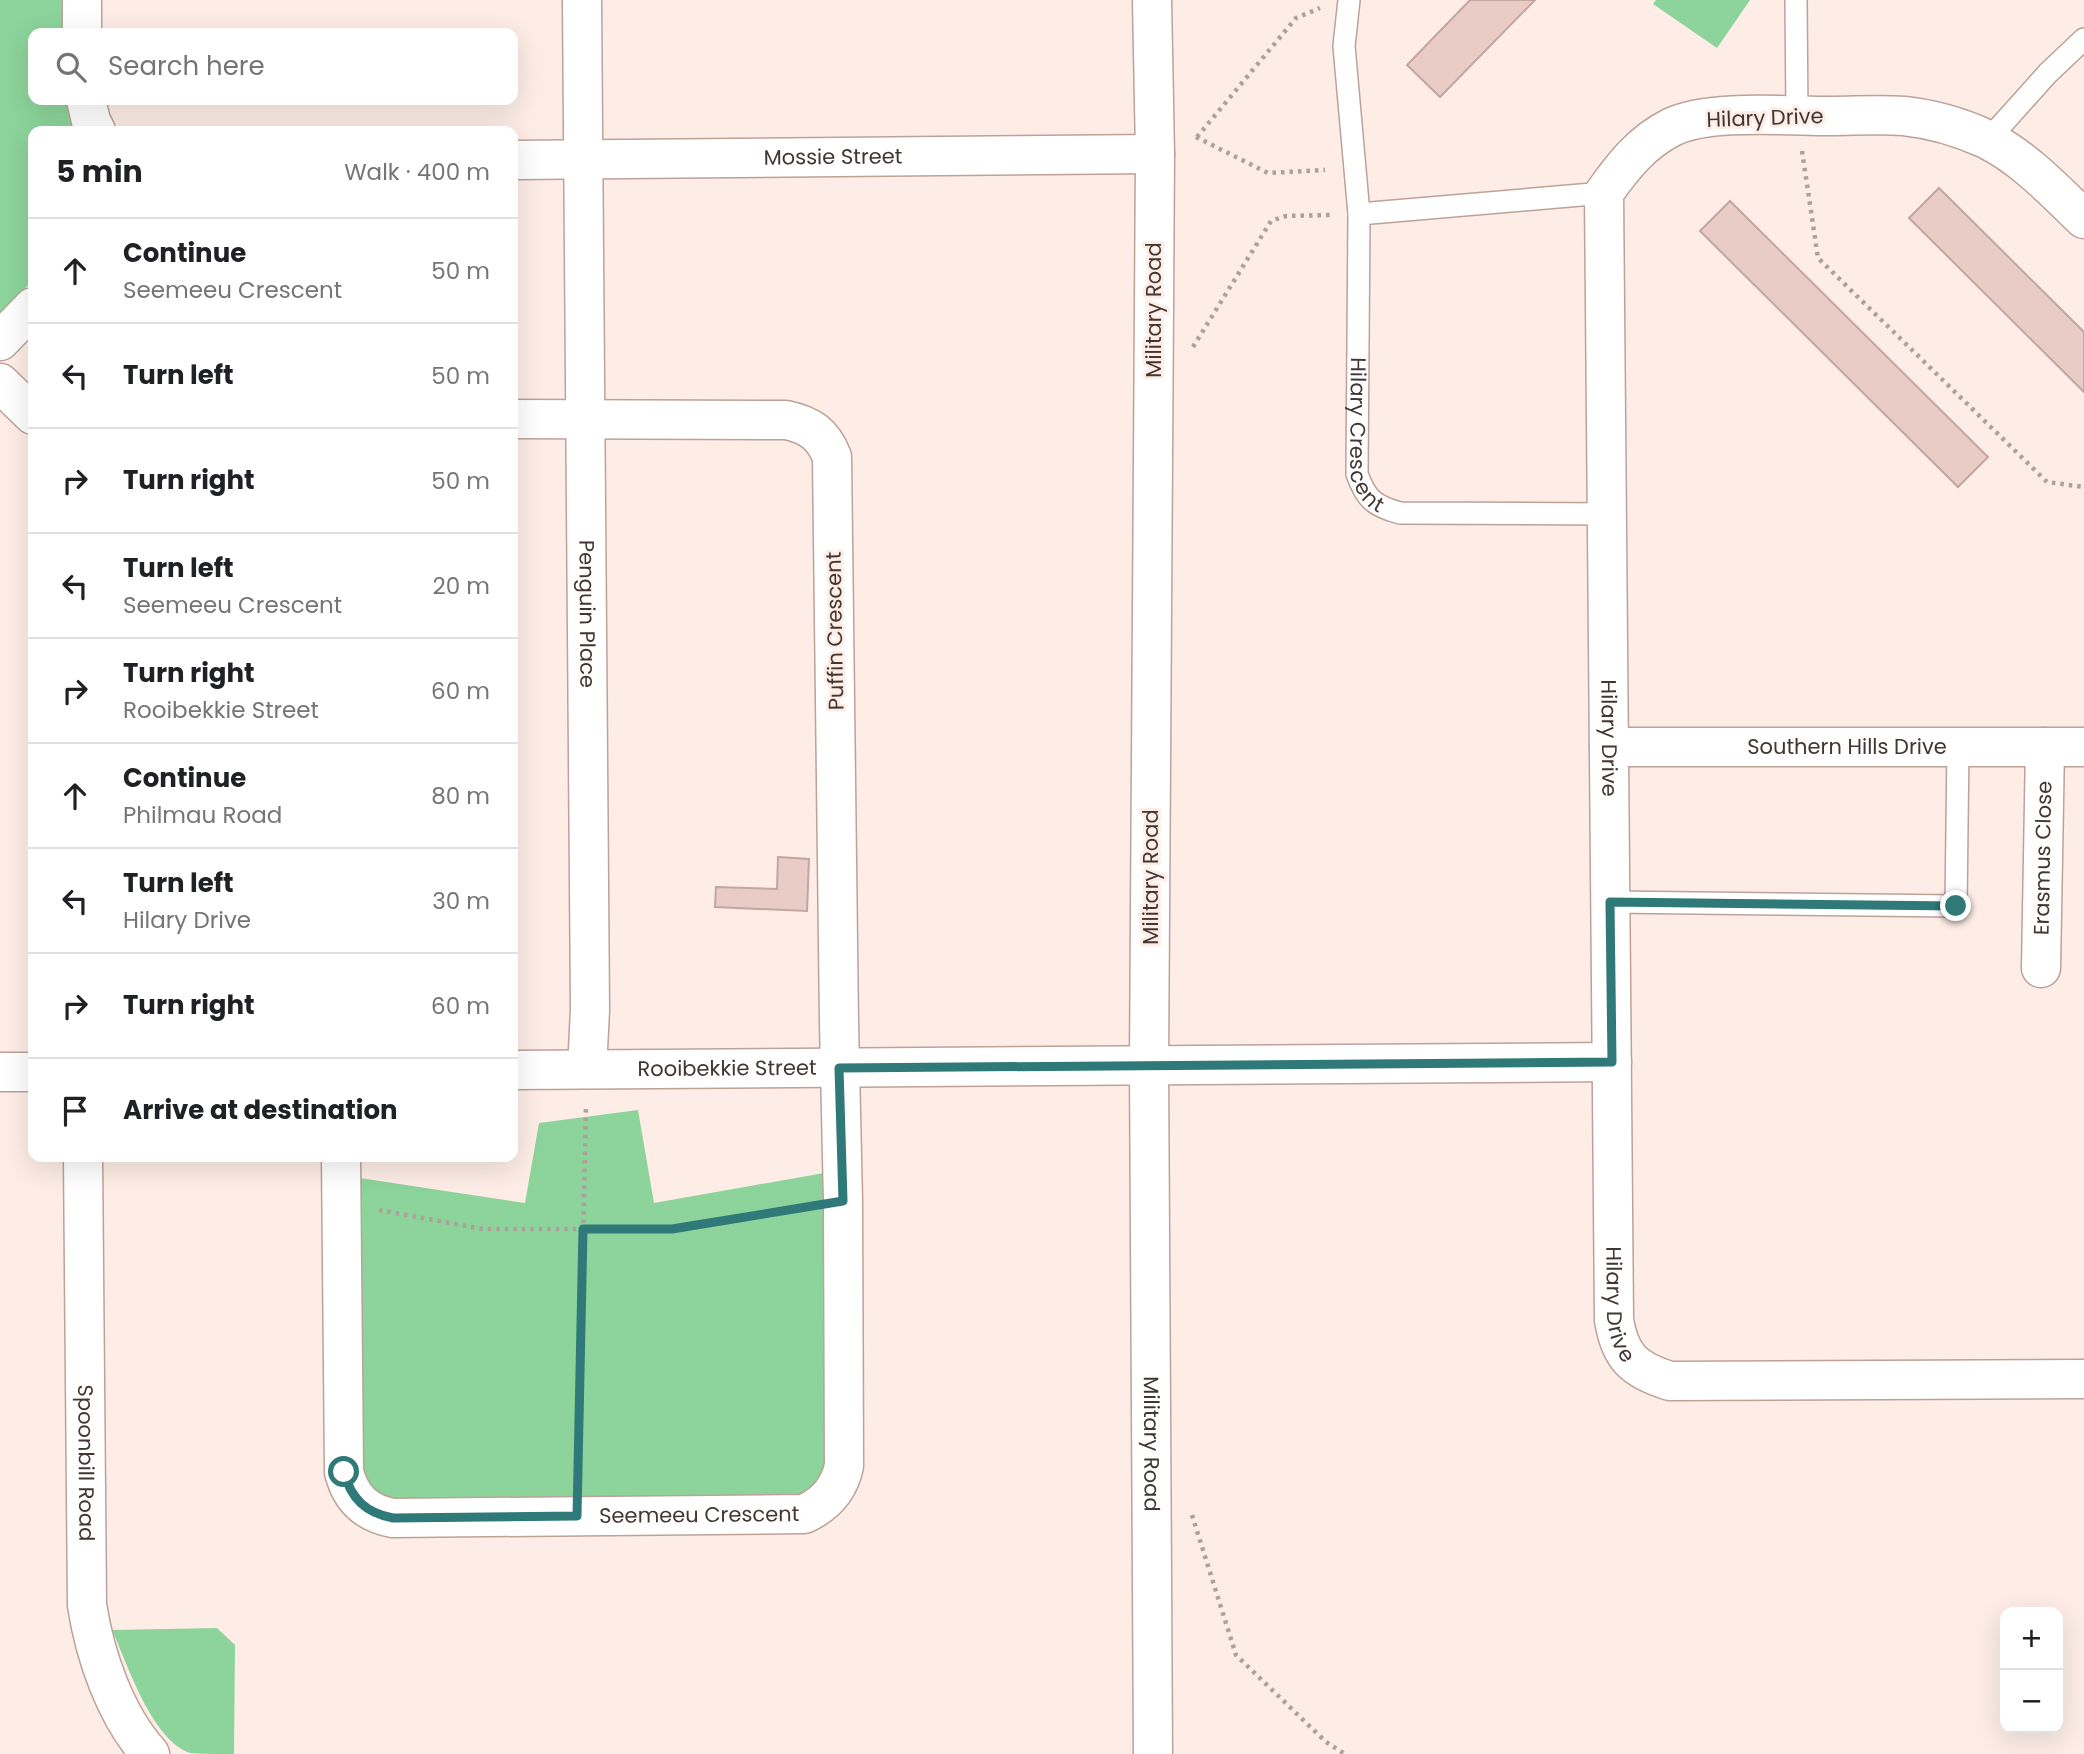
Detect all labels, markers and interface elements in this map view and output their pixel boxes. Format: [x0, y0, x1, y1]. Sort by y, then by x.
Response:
search box [28, 28, 518, 105]
icon: search [52, 48, 90, 86]
text: Search here [108, 48, 265, 84]
street label: Hilary Drive [1706, 101, 1824, 134]
street label: Mossie Street [763, 141, 903, 172]
text: 5 min [56, 150, 143, 193]
text: Walk · 400 m [344, 156, 490, 188]
text: Continue [123, 235, 246, 271]
street label: Military Road [1139, 242, 1168, 378]
icon: ahead [56, 252, 94, 290]
text: 50 m [431, 255, 490, 287]
text: Seemeeu Crescent [123, 274, 342, 306]
icon: left [56, 357, 94, 395]
text: Turn left [123, 357, 234, 393]
street label: Hilary Crescent [1342, 357, 1390, 519]
text: 50 m [431, 360, 490, 392]
icon: right [56, 462, 94, 500]
text: Turn right [123, 462, 255, 498]
text: 50 m [431, 465, 490, 497]
street label: Penguin Place [572, 540, 602, 688]
text: Turn left [123, 550, 234, 586]
street label: Puffin Crescent [819, 552, 850, 711]
icon: left [56, 567, 94, 605]
text: 20 m [432, 570, 490, 602]
text: Seemeeu Crescent [123, 589, 342, 621]
text: Turn right [123, 655, 255, 691]
icon: right [56, 672, 94, 710]
text: 60 m [431, 675, 490, 707]
street label: Hilary Drive [1594, 679, 1624, 797]
text: Rooibekkie Street [123, 694, 319, 726]
street label: Southern Hills Drive [1747, 732, 1947, 761]
text: Continue [123, 760, 246, 796]
icon: ahead [56, 777, 94, 815]
text: 80 m [431, 780, 490, 812]
street label: Erasmus Close [2027, 781, 2058, 935]
text: Philmau Road [123, 799, 282, 831]
street label: Military Road [1136, 809, 1165, 945]
text: Turn left [123, 865, 234, 901]
icon: left [56, 882, 94, 920]
text: 30 m [432, 885, 490, 917]
route end [1940, 890, 1971, 921]
text: Hilary Drive [123, 904, 251, 936]
icon: right [56, 987, 94, 1025]
text: Turn right [123, 987, 255, 1023]
text: 60 m [431, 990, 490, 1022]
street label: Rooibekkie Street [637, 1053, 817, 1083]
icon: arrive [56, 1092, 94, 1130]
text: Arrive at destination [123, 1092, 398, 1128]
street label: Hilary Drive [1599, 1246, 1642, 1368]
street label: Military Road [1137, 1376, 1167, 1512]
street label: Spoonbill Road [71, 1384, 101, 1542]
route start [328, 1456, 359, 1487]
street label: Seemeeu Crescent [599, 1499, 799, 1530]
map controls [2000, 1607, 2063, 1733]
button: + [2000, 1607, 2063, 1670]
button: − [2000, 1670, 2063, 1733]

